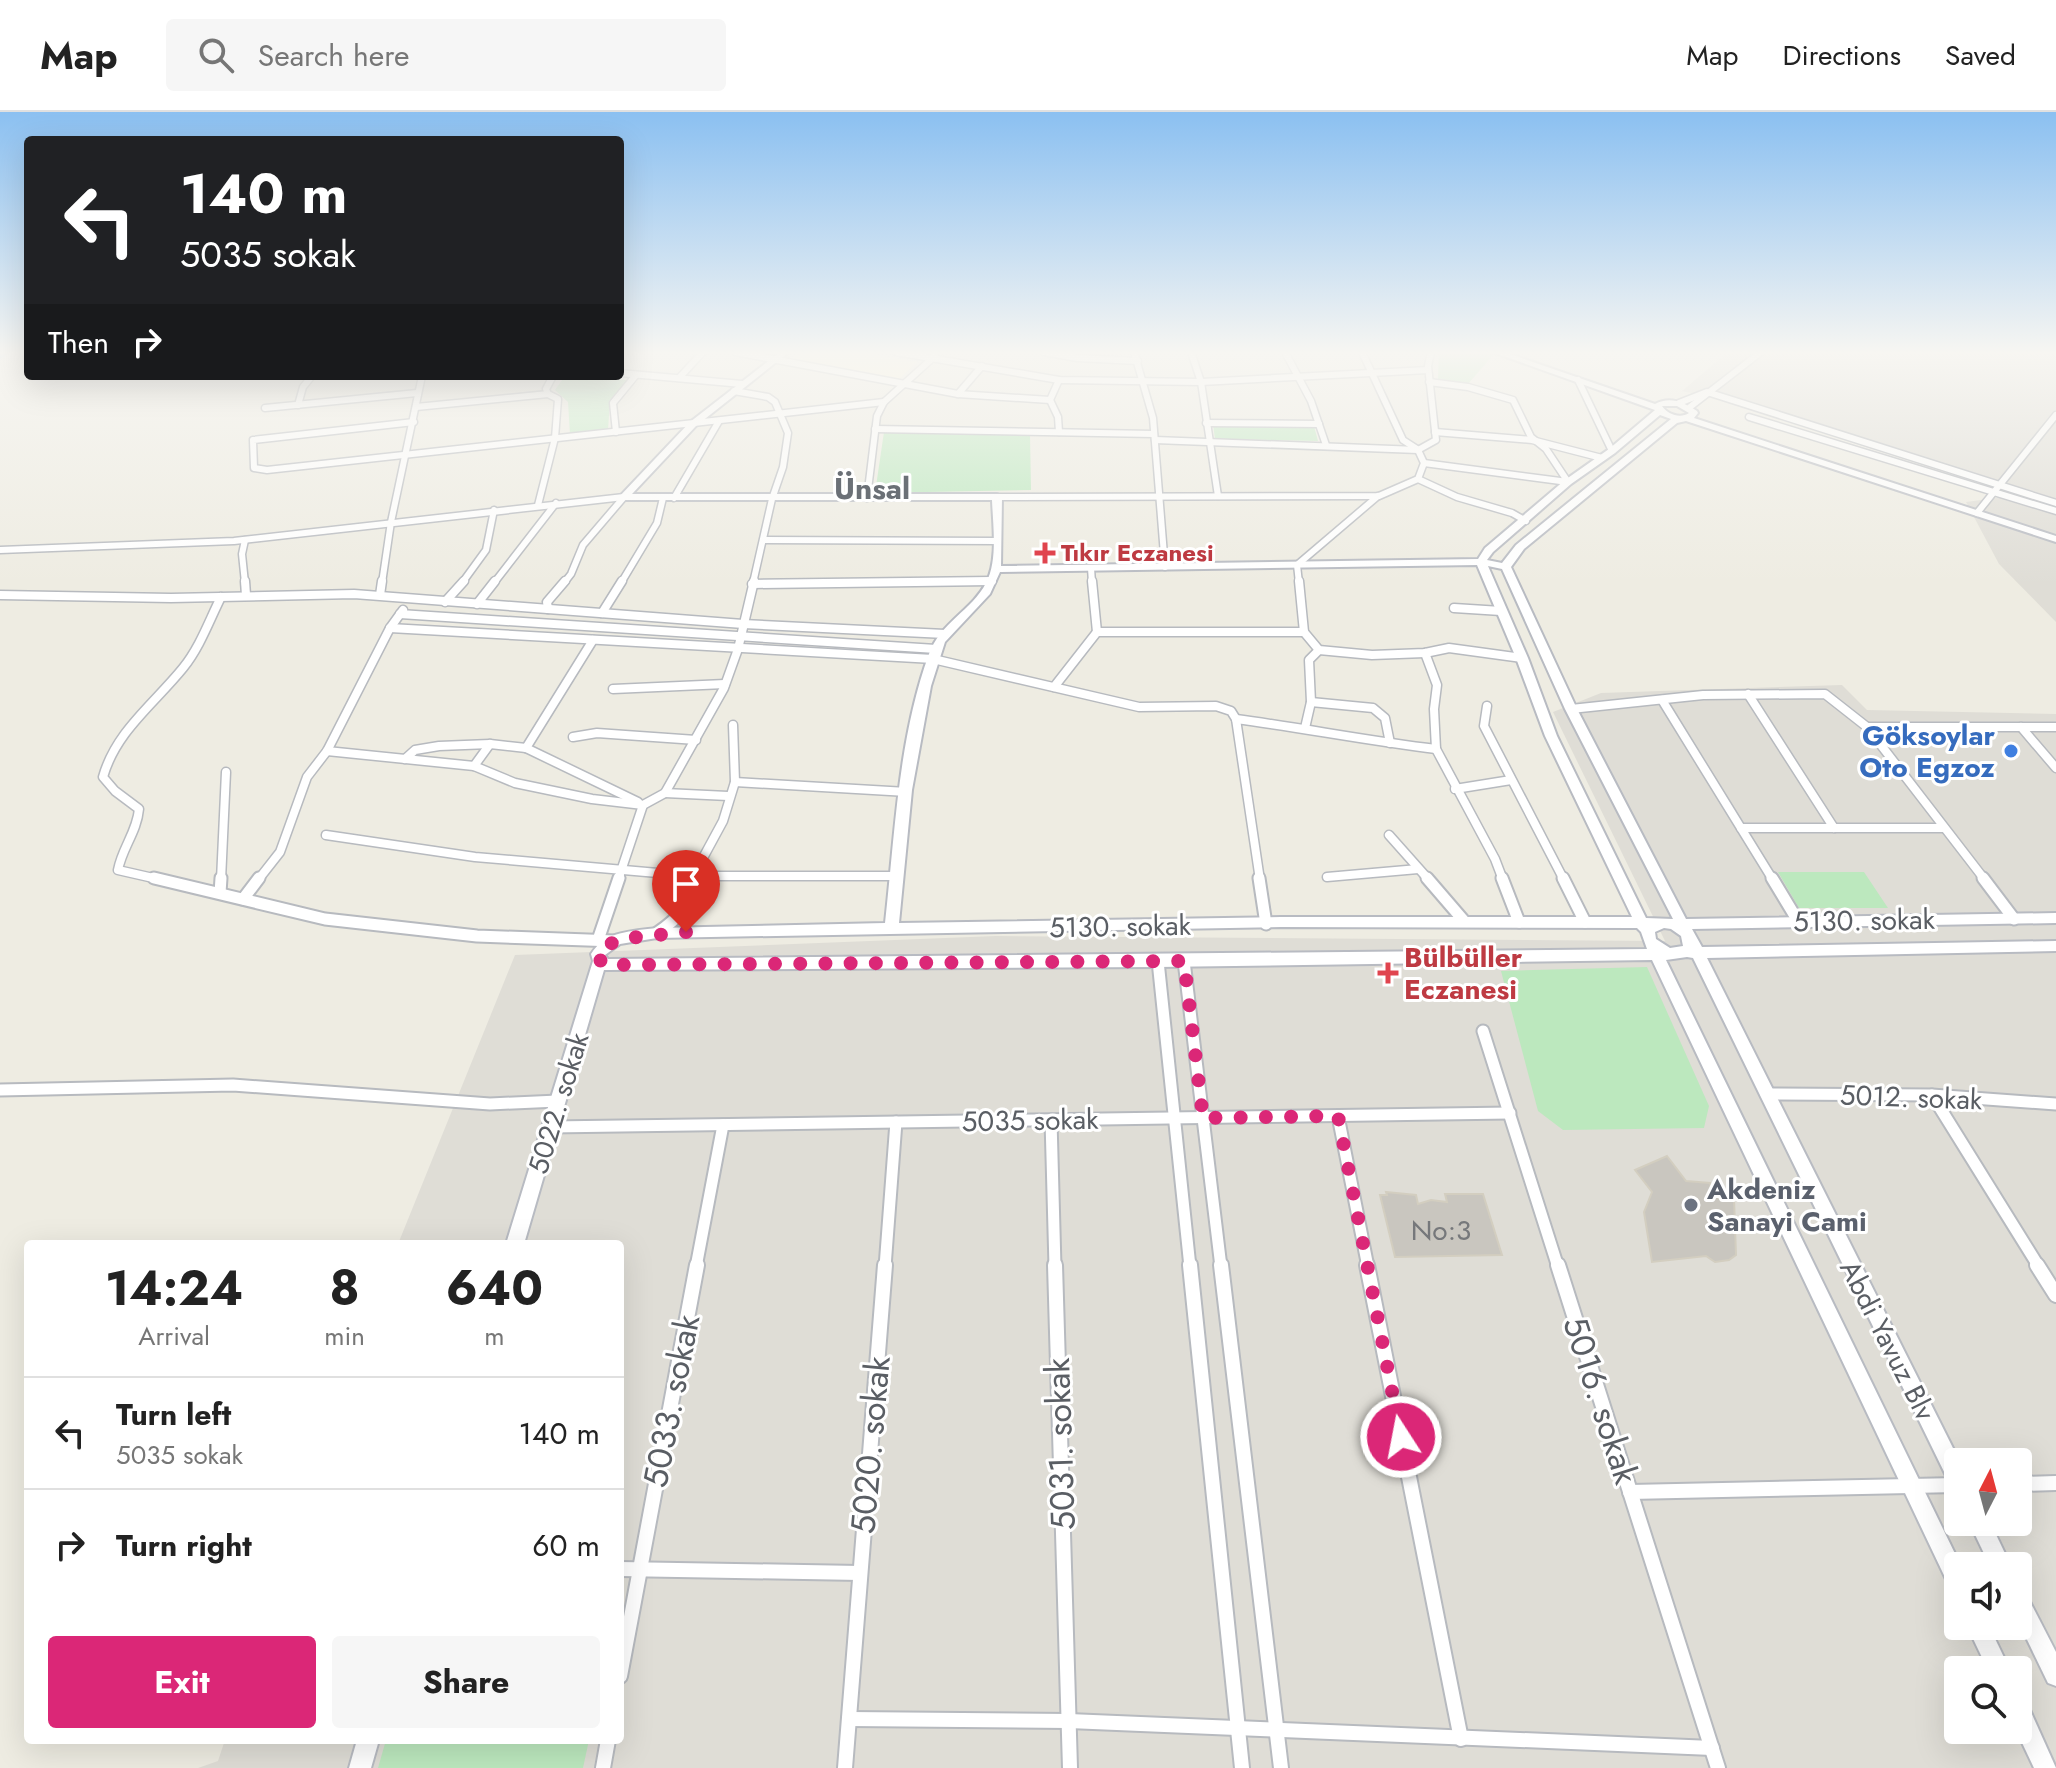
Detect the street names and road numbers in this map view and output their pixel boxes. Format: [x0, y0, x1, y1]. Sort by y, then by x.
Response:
street label: 5130. sokak [1793, 899, 1936, 942]
street label: 5130. sokak [1049, 905, 1192, 948]
street label: 5022. sokak [518, 1027, 600, 1179]
street label: 5012. sokak [1839, 1075, 1984, 1120]
street label: 5035 sokak [961, 1099, 1099, 1142]
street label: Abdi Yavuz Blv [1830, 1253, 1946, 1428]
street label: 5033. sokak [631, 1310, 712, 1492]
street label: 5016. sokak [1550, 1310, 1651, 1490]
street label: 5020. sokak [838, 1354, 903, 1536]
street label: 5031. sokak [1033, 1357, 1088, 1531]

